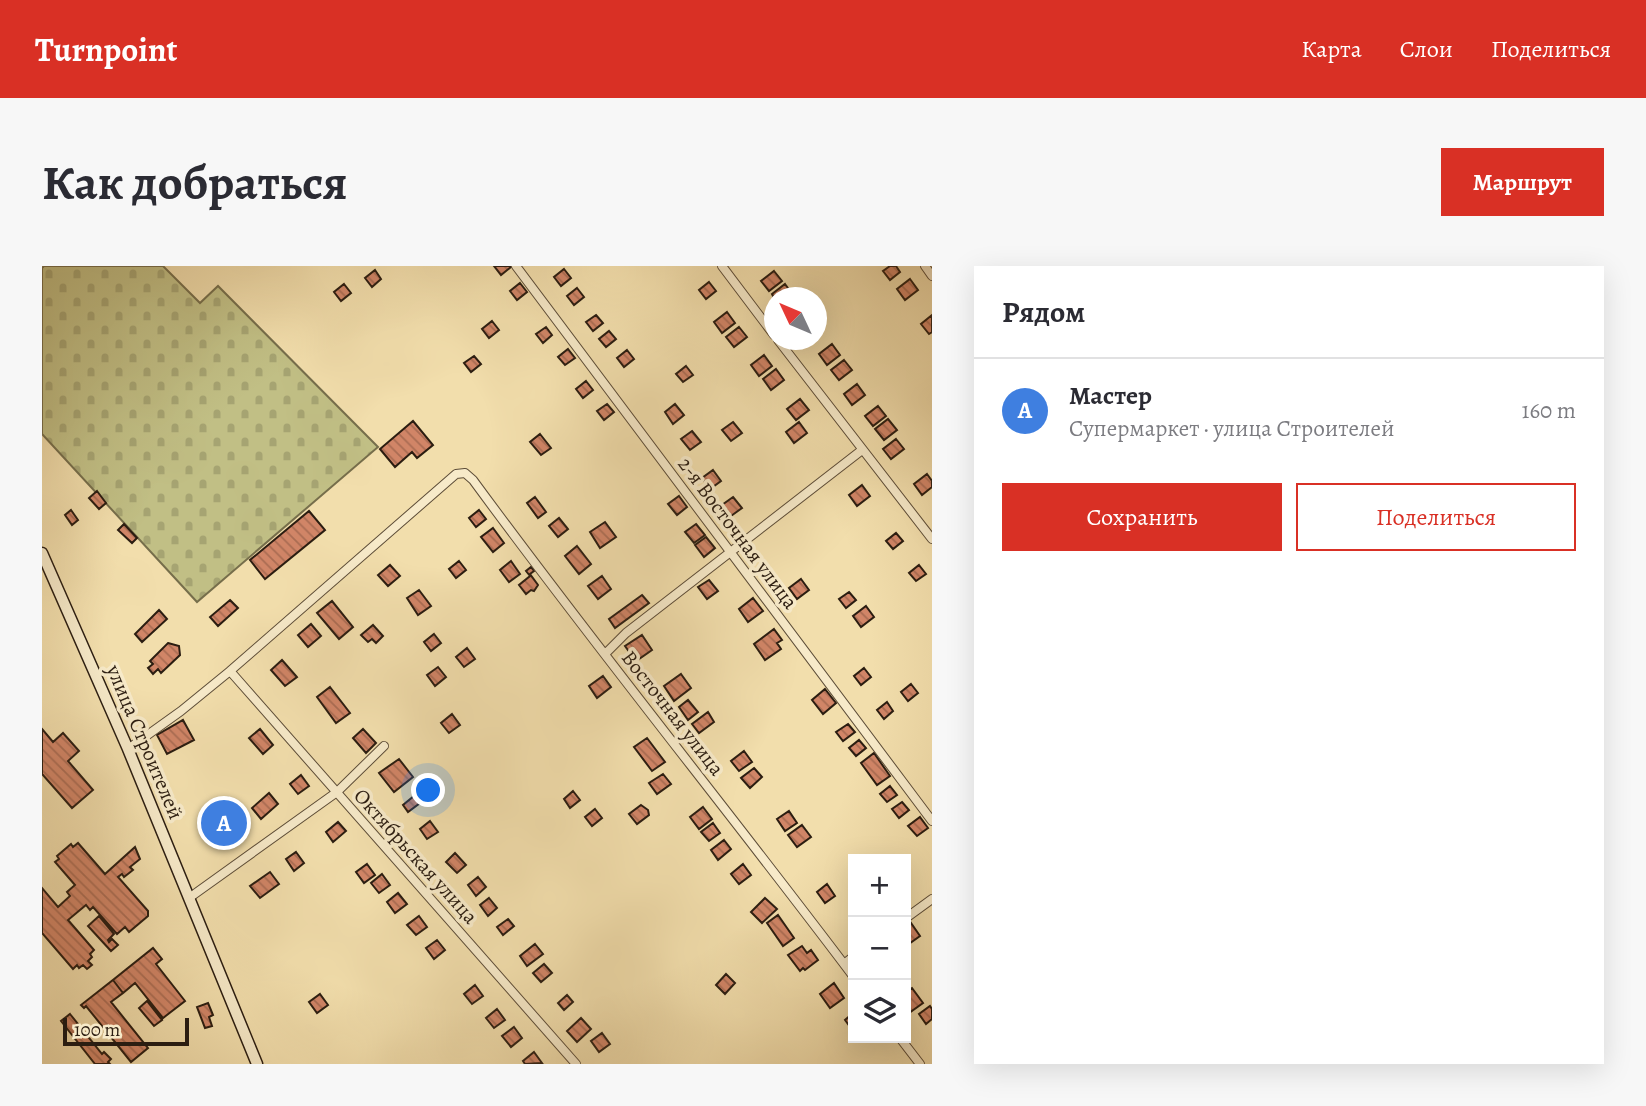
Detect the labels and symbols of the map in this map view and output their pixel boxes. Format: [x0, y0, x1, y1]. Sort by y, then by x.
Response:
north arrow [764, 287, 827, 350]
street label: 2-я Восточная улица [672, 451, 805, 615]
street label: Восточная улица [615, 645, 731, 782]
street label: улица Строителей [99, 659, 190, 824]
your location [411, 773, 445, 807]
street label: Октябрьская улица [348, 782, 485, 930]
pin: A [201, 797, 247, 849]
scale bar [63, 1015, 189, 1047]

